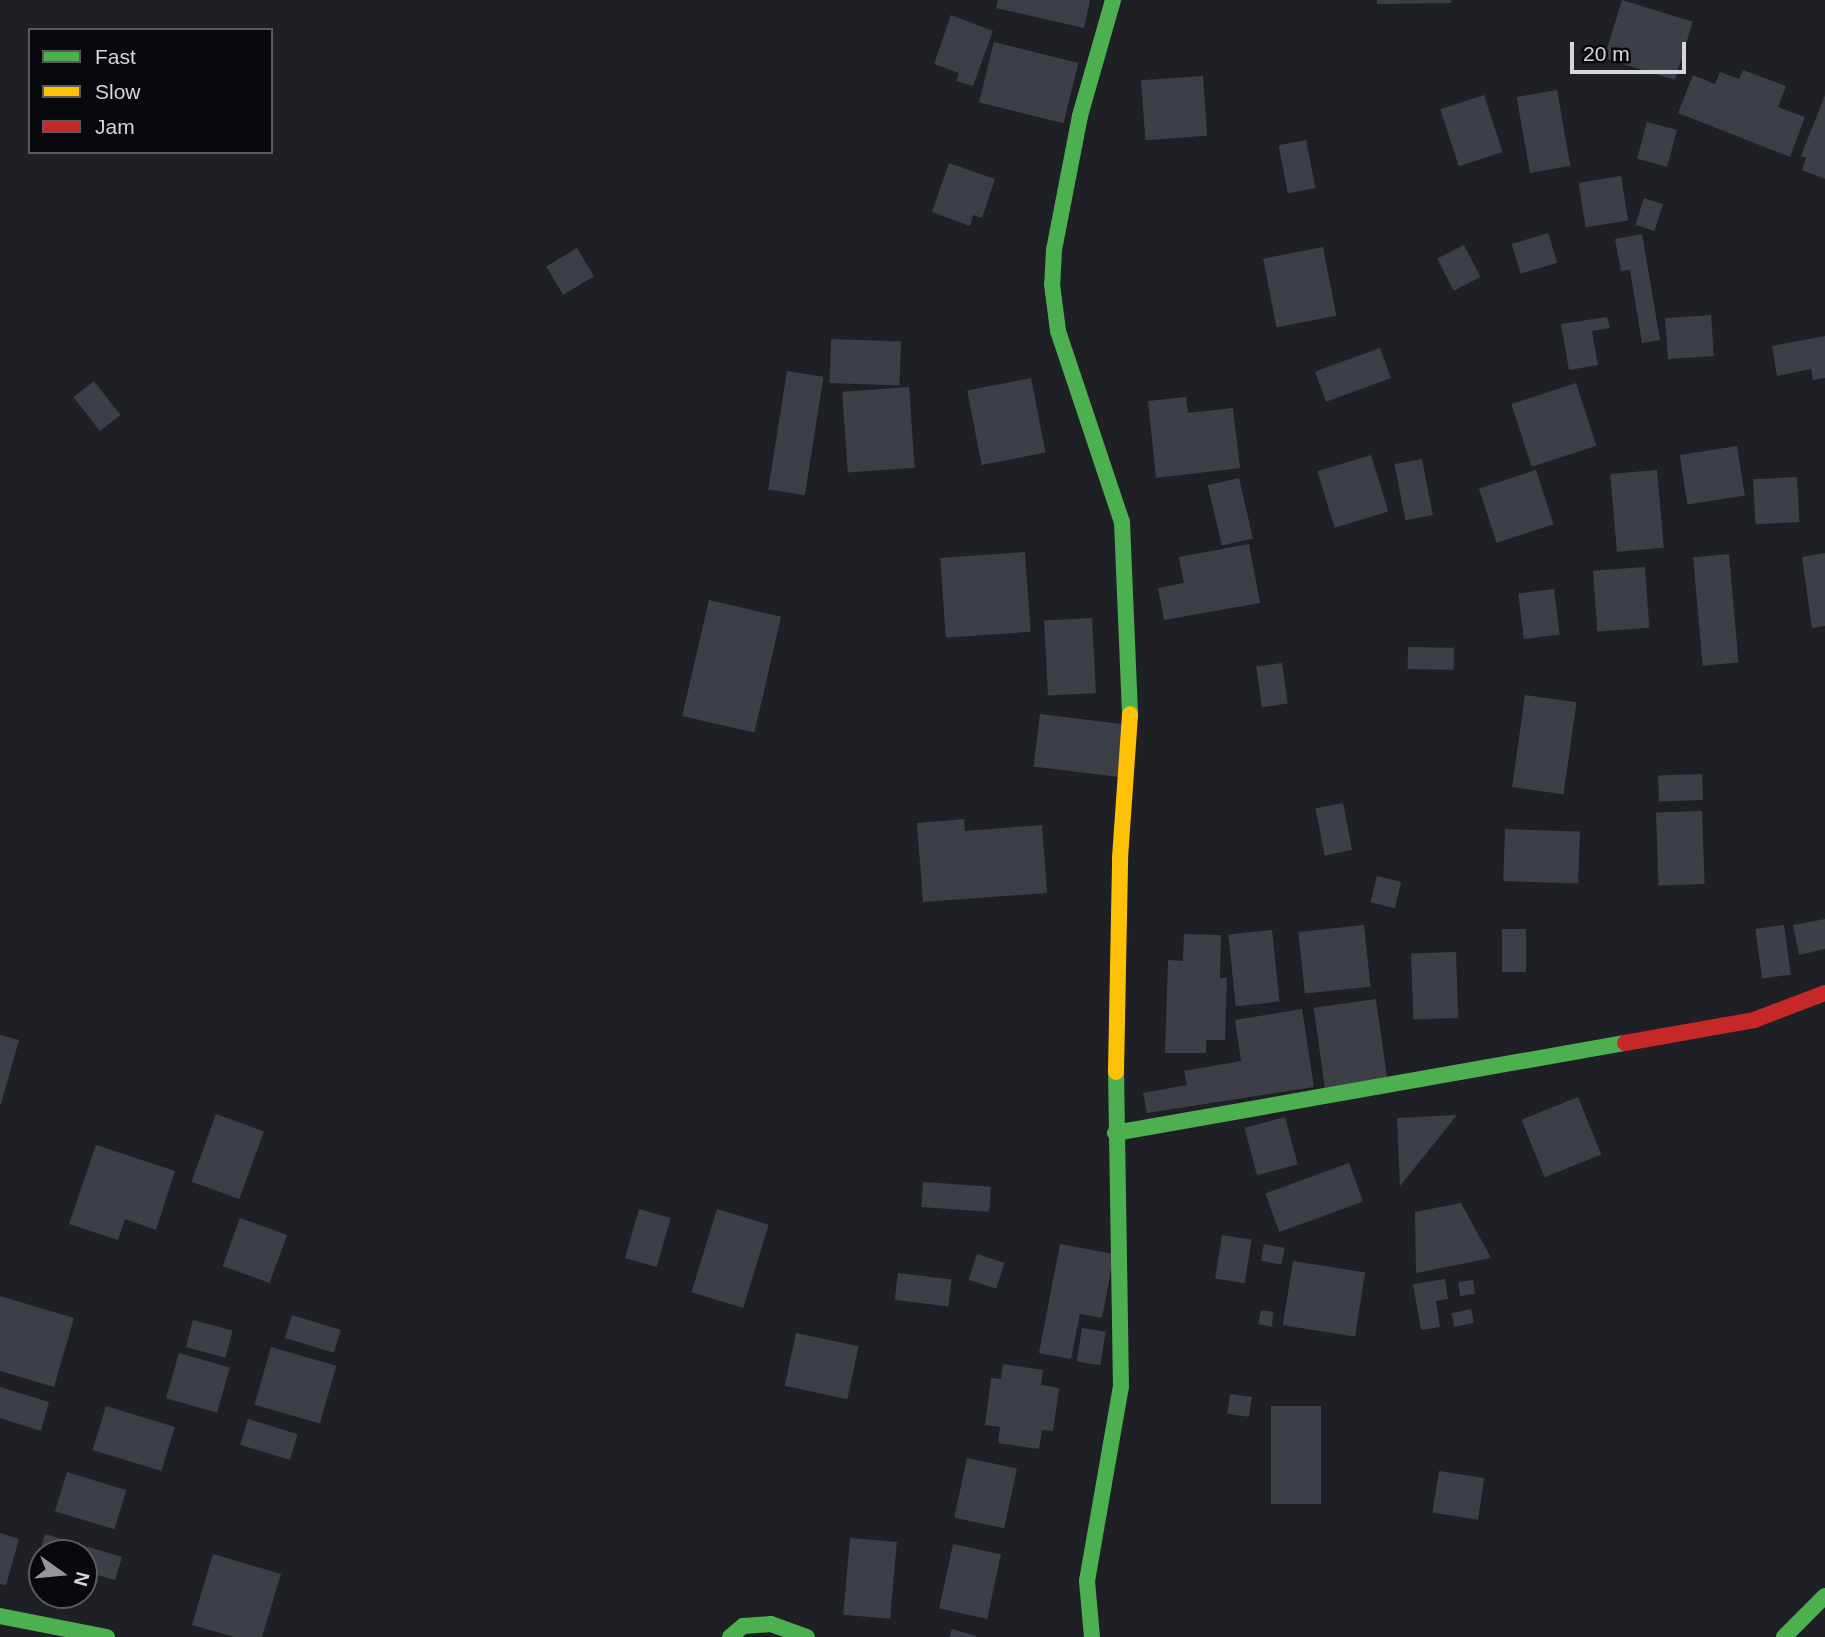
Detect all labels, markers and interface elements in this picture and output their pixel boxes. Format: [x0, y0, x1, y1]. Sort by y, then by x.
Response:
legend [28, 28, 273, 154]
scale bar [1573, 28, 1688, 72]
text: 20 m [1583, 42, 1630, 65]
text: Fast [95, 45, 136, 68]
text: Slow [95, 80, 141, 103]
text: Jam [95, 115, 135, 138]
north arrow [28, 1539, 98, 1609]
text: N [70, 1570, 94, 1588]

